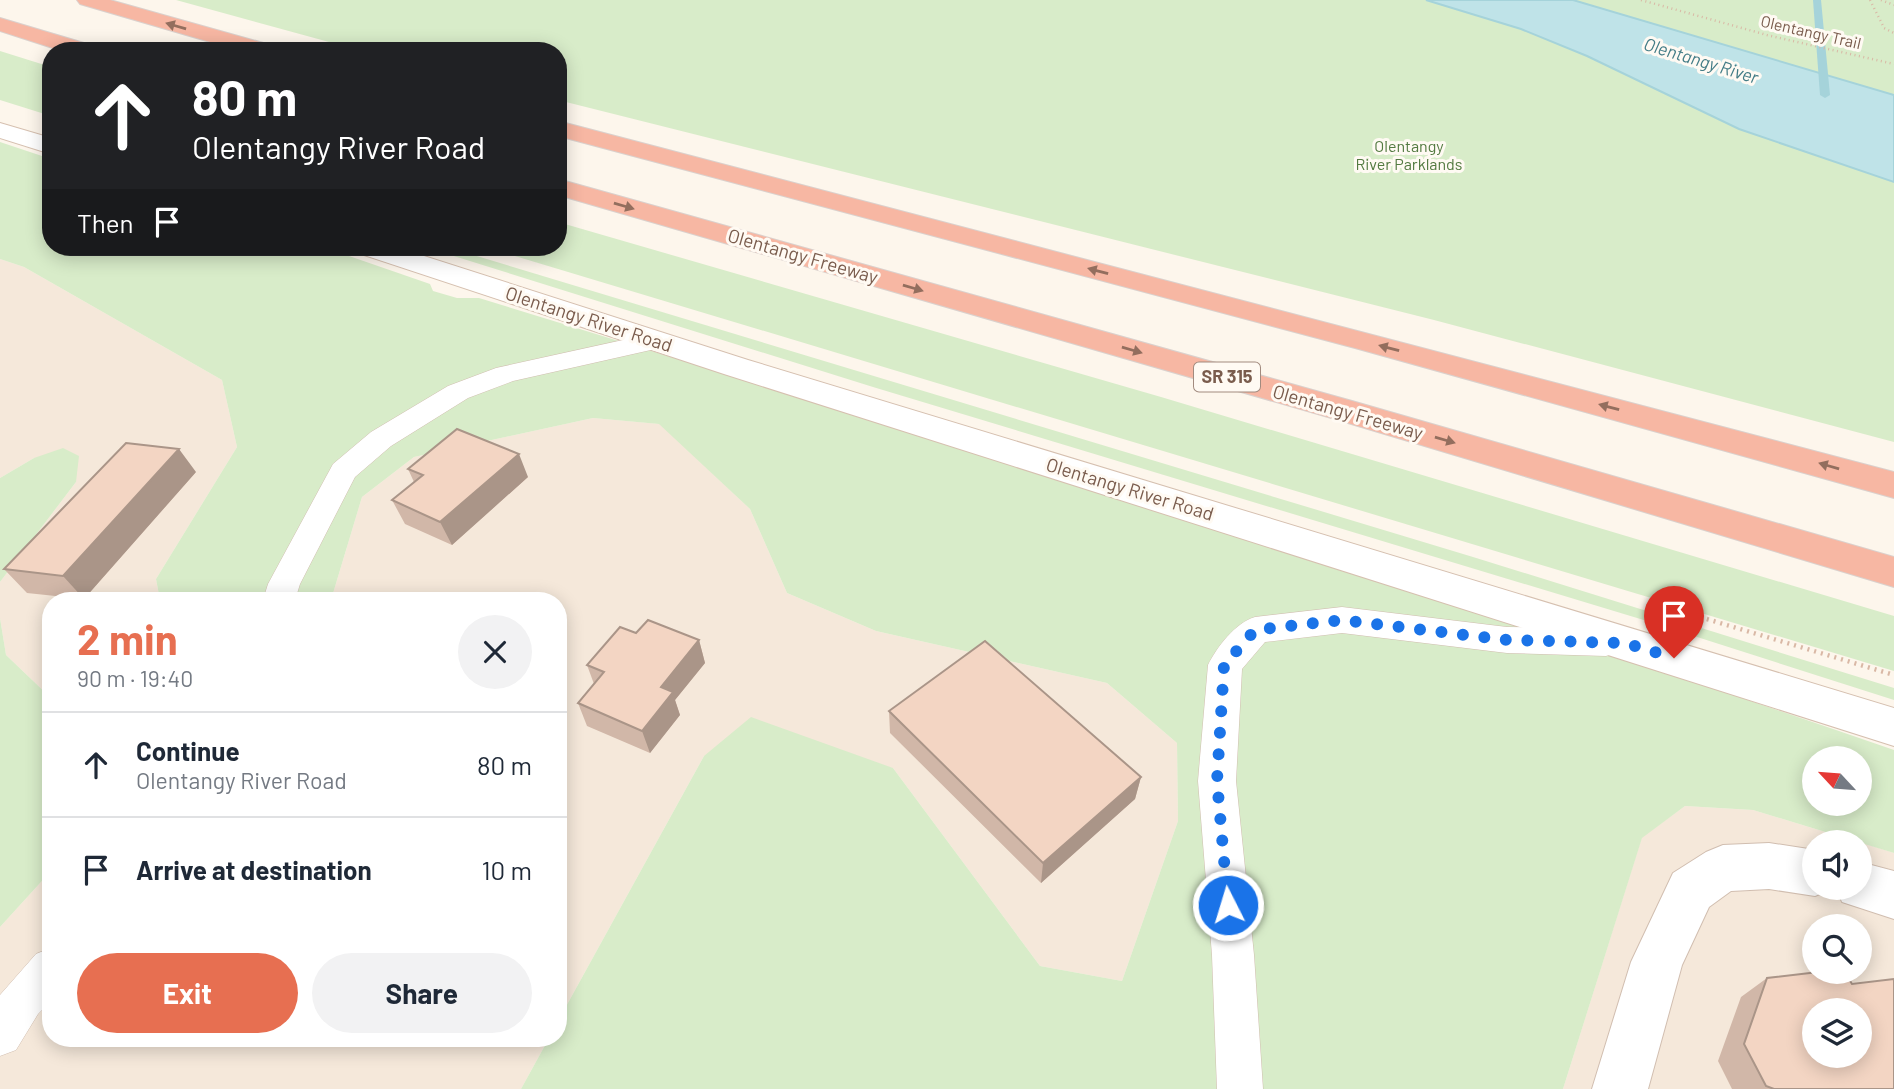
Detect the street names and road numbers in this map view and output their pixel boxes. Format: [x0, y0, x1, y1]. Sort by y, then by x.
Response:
street label: Olentangy Trail [1759, 11, 1863, 52]
street label: Olentangy Freeway [725, 223, 881, 288]
street label: Olentangy River Road [503, 281, 676, 356]
road number: SR 315 [1194, 362, 1260, 391]
street label: Olentangy Freeway [1270, 379, 1426, 444]
street label: Olentangy River Road [1043, 452, 1217, 525]

